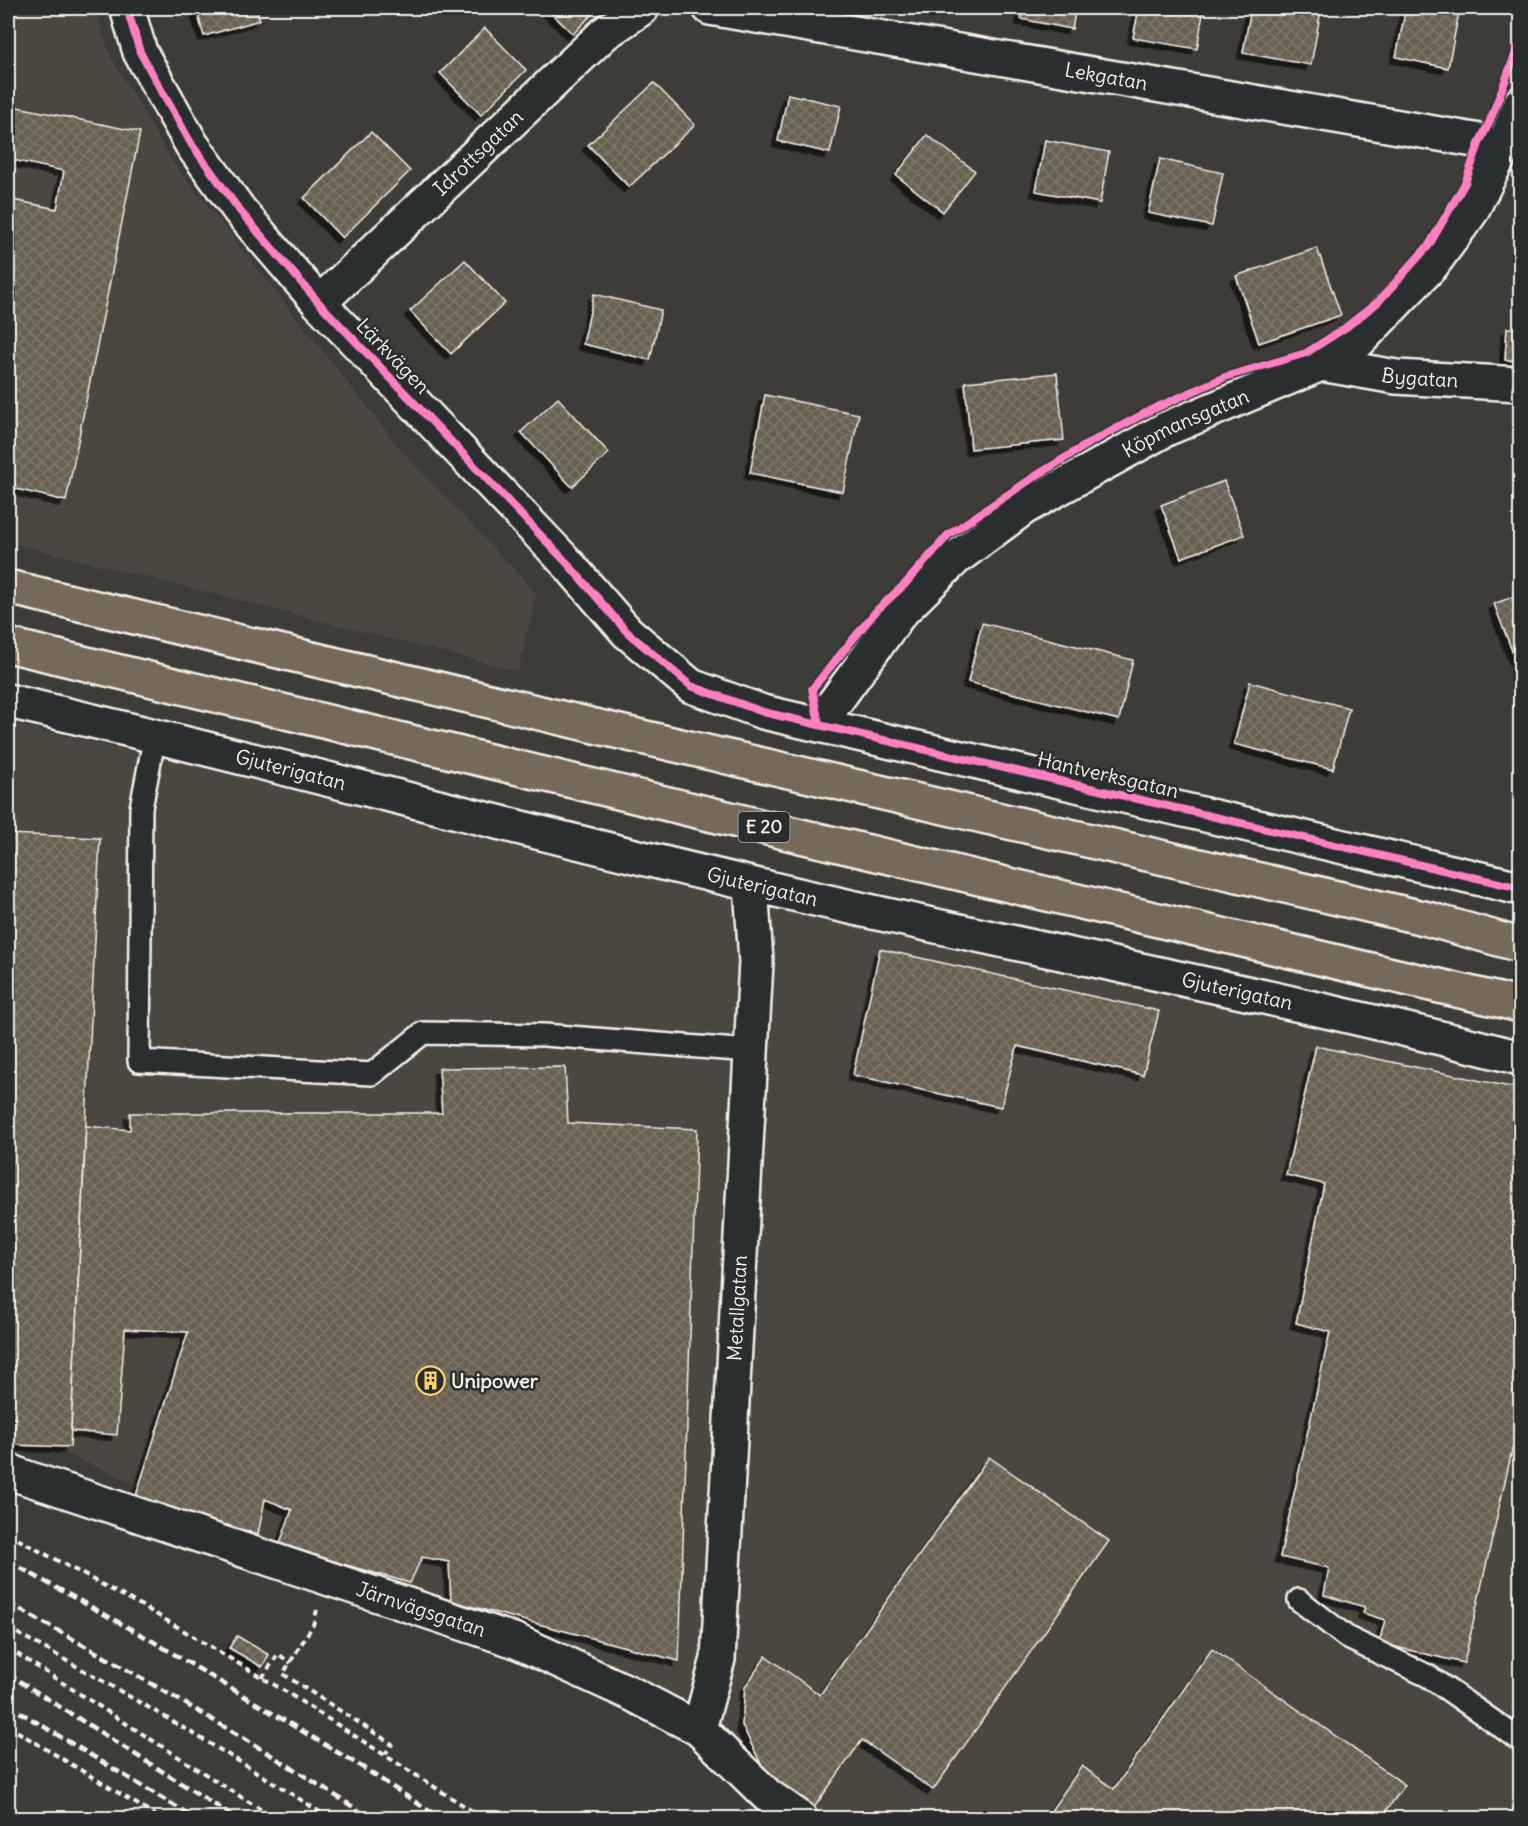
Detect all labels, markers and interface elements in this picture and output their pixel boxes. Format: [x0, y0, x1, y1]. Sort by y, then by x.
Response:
street label: Lekgatan [1063, 57, 1149, 95]
street label: Idrottsgatan [428, 104, 528, 201]
street label: Lärkvägen [351, 313, 435, 398]
street label: Bygatan [1380, 362, 1459, 392]
street label: Köpmansgatan [1117, 383, 1252, 463]
street label: Gjuterigatan [233, 743, 349, 795]
street label: Hantverksgatan [1035, 746, 1181, 803]
road number: E 20 [738, 812, 789, 842]
street label: Gjuterigatan [705, 861, 820, 911]
street label: Gjuterigatan [1179, 966, 1295, 1015]
street label: Metallgatan [721, 1254, 752, 1362]
building icon: Unipower [414, 1365, 446, 1397]
place label: Unipower [451, 1368, 539, 1393]
street label: Järnvägsgatan [353, 1576, 489, 1642]

